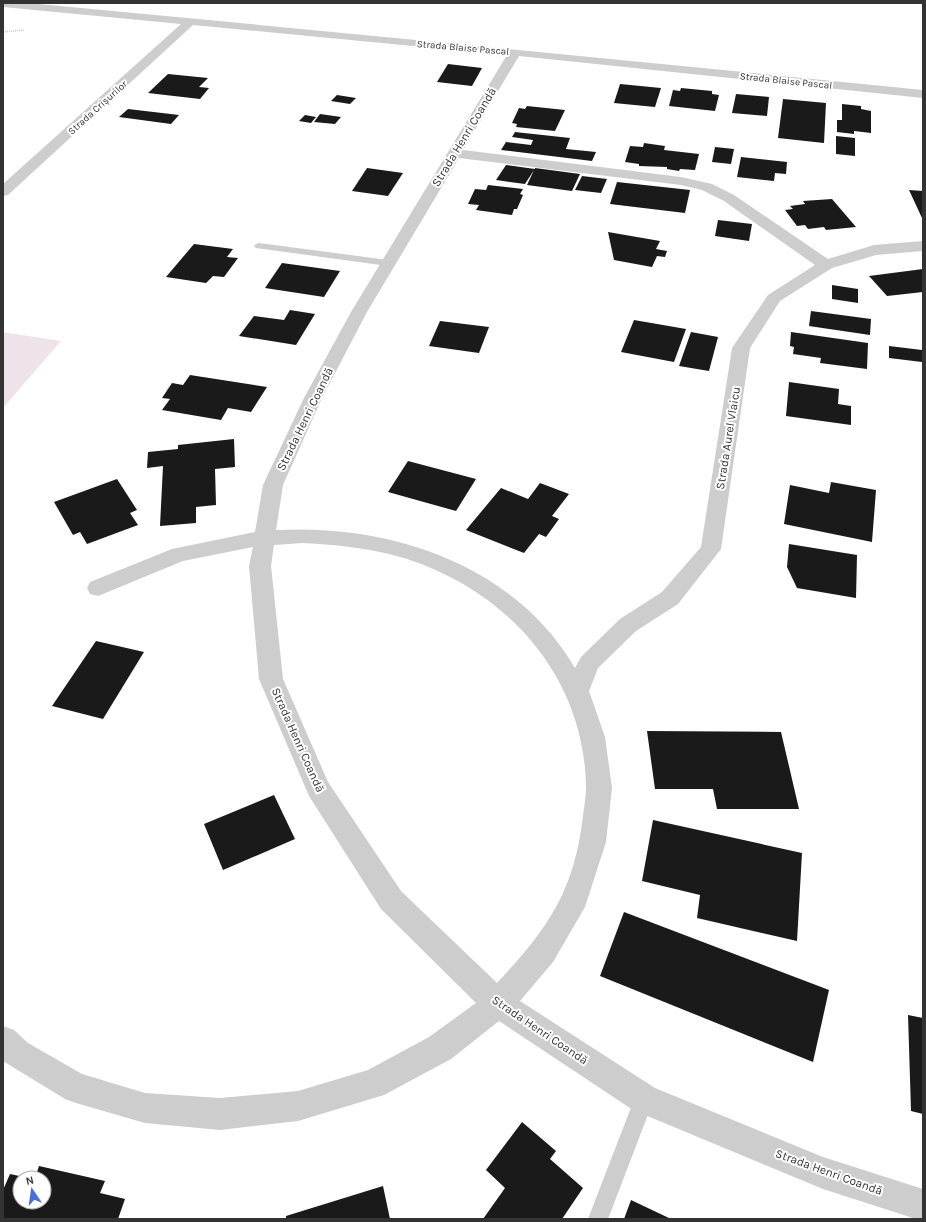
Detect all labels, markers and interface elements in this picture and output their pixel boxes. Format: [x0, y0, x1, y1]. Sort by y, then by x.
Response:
street label: Strada Blaise Pascal [416, 38, 510, 58]
street label: Strada Blaise Pascal [739, 70, 833, 92]
street label: Strada Crișurilor [66, 78, 130, 137]
street label: Strada Henri Coandă [429, 85, 499, 189]
street label: Strada Henri Coandă [274, 365, 336, 473]
street label: Strada Aurel Vlaicu [713, 386, 743, 490]
street label: Strada Henri Coandă [269, 686, 327, 794]
street label: Strada Henri Coandă [489, 993, 591, 1067]
street label: Strada Henri Coandă [774, 1146, 884, 1198]
north arrow [12, 1170, 52, 1210]
text: N [25, 1174, 35, 1188]

